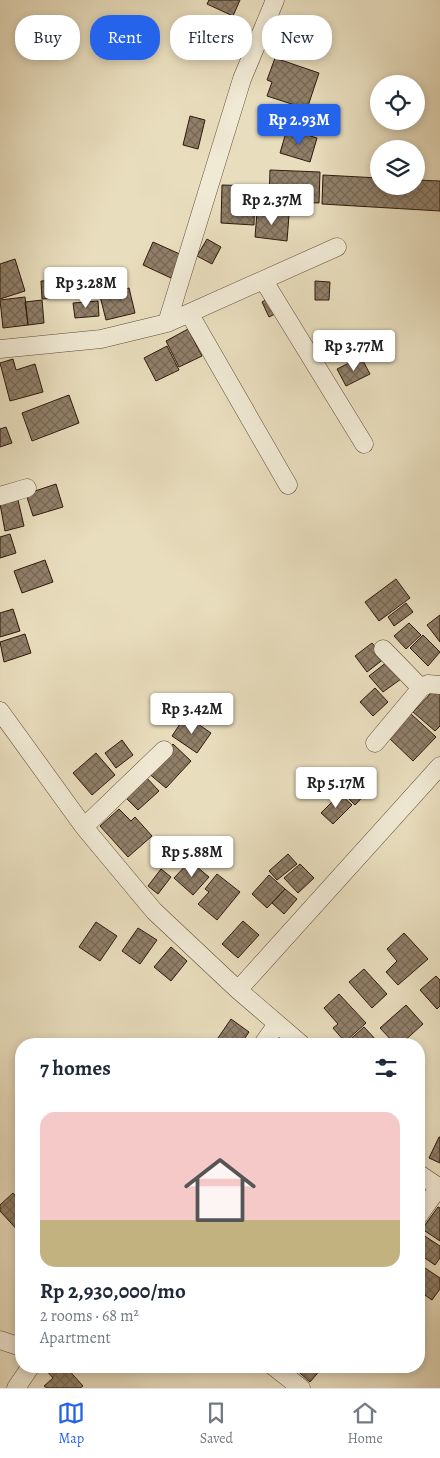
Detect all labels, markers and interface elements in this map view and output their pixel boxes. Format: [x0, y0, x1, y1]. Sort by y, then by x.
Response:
chip: Buy [15, 15, 80, 60]
chip: Rent [90, 15, 160, 60]
chip: Filters [170, 15, 252, 60]
chip: New [262, 15, 332, 60]
map controls [370, 75, 425, 195]
button: locate [370, 75, 425, 130]
pin: Rp 2.93M [247, 104, 351, 146]
text: Rp 2.93M [268, 109, 330, 131]
button: layers [370, 140, 425, 195]
pin: Rp 2.37M [220, 184, 324, 226]
text: Rp 2.37M [242, 189, 302, 211]
pin: Rp 3.28M [34, 266, 138, 309]
text: Rp 3.28M [55, 272, 117, 294]
pin: Rp 3.77M [302, 330, 406, 372]
text: Rp 3.77M [324, 335, 384, 357]
pin: Rp 3.42M [140, 692, 244, 735]
text: Rp 3.42M [161, 698, 223, 720]
pin: Rp 5.17M [284, 766, 388, 809]
text: Rp 5.17M [307, 772, 365, 794]
pin: Rp 5.88M [140, 836, 244, 878]
text: Rp 5.88M [161, 841, 223, 863]
text: 7 homes [40, 1054, 111, 1082]
icon: filters [372, 1054, 400, 1082]
icon: home [175, 1145, 265, 1235]
text: Rp 2,930,000/mo [40, 1277, 186, 1305]
text: 2 rooms · 68 m² [40, 1305, 139, 1327]
text: Apartment [40, 1327, 111, 1349]
tab: Map [57, 1399, 85, 1448]
tab: Saved [200, 1399, 233, 1448]
tab: Home [348, 1399, 383, 1448]

